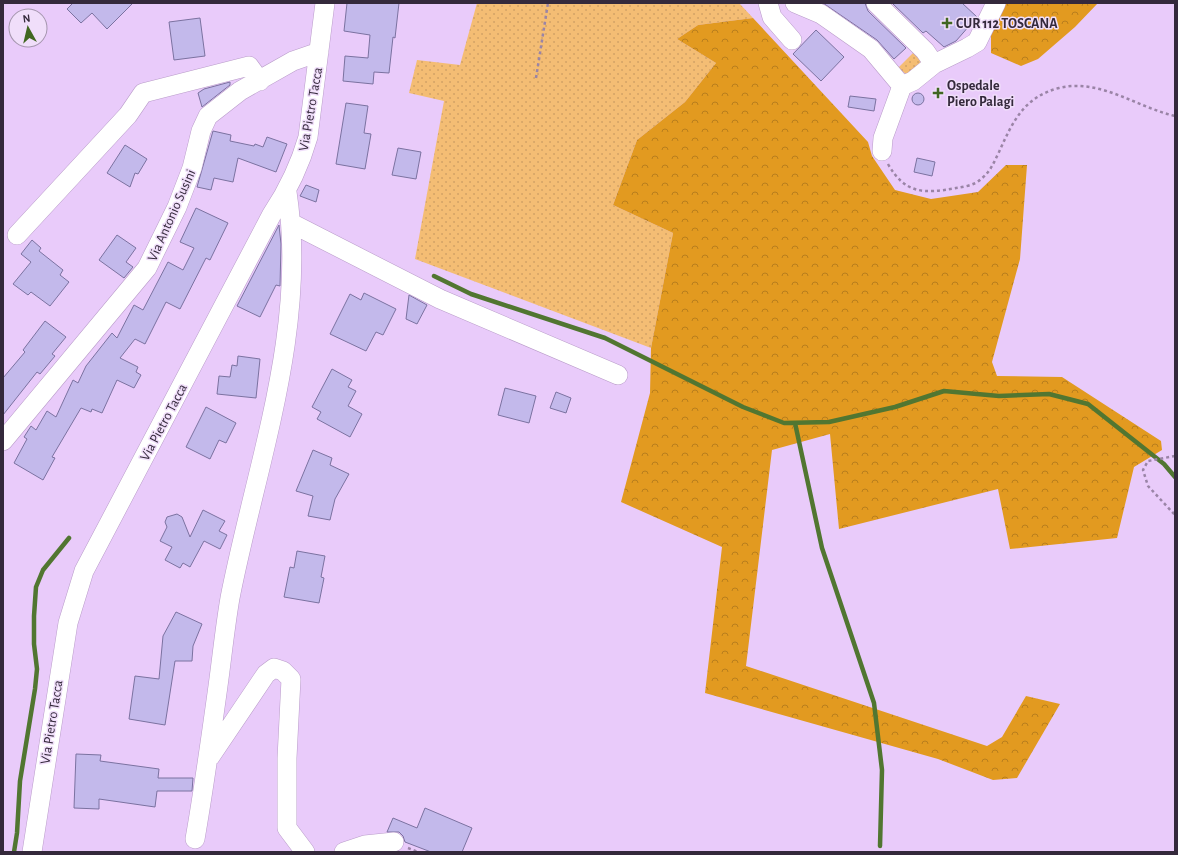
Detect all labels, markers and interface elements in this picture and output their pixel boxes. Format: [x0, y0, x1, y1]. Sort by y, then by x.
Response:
north arrow [8, 8, 48, 48]
text: N [22, 13, 31, 25]
marker: CUR 112 TOSCANA [941, 17, 953, 29]
place label: CUR 112 TOSCANA [956, 17, 1058, 31]
street label: Via Pietro Tacca [297, 66, 325, 152]
place label: Ospedale Piero Palagi [947, 79, 1014, 109]
marker: Ospedale Piero Palagi [932, 87, 944, 99]
street label: Via Antonio Susini [145, 167, 198, 263]
street label: Via Pietro Tacca [138, 381, 190, 463]
street label: Via Pietro Tacca [38, 679, 66, 765]

